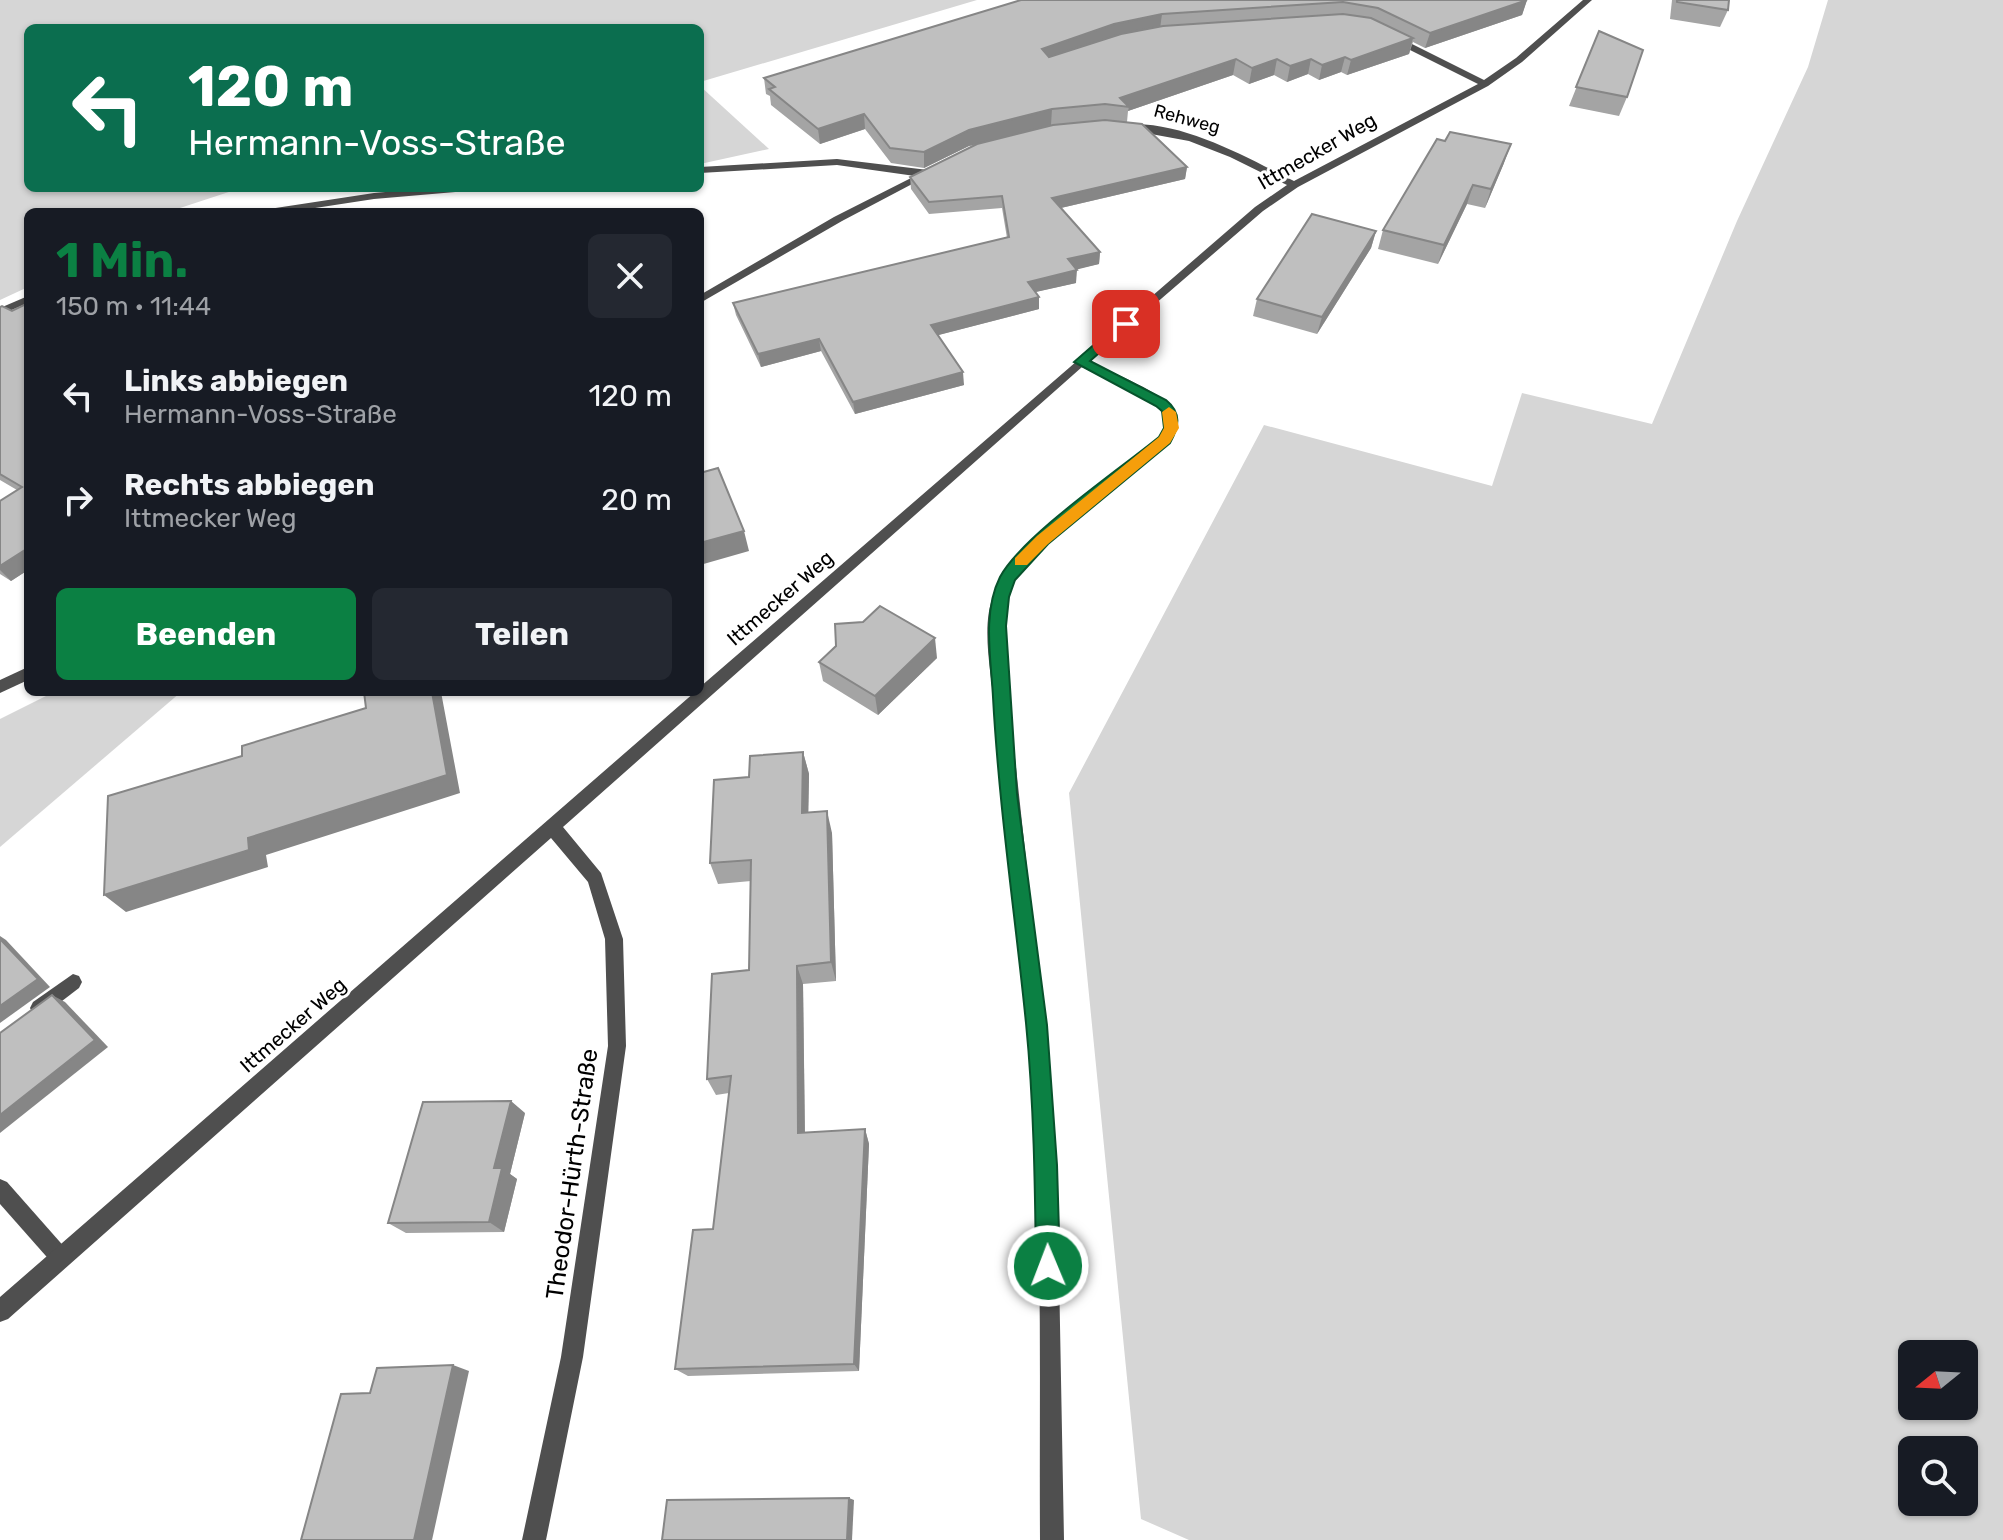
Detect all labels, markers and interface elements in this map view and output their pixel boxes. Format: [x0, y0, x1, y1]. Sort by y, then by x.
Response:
text: 120 m [188, 54, 354, 120]
icon: left [56, 56, 160, 160]
street label: Rehweg [1151, 100, 1223, 138]
street label: Ittmecker Weg [1254, 107, 1380, 195]
text: Hermann-Voss-Straße [188, 121, 566, 164]
text: 1 Min. [56, 232, 188, 289]
button: close [588, 234, 672, 318]
pin [1092, 290, 1160, 358]
text: 150 m · 11:44 [56, 291, 211, 322]
icon: arrive [1104, 302, 1148, 346]
text: Links abbiegen [124, 363, 348, 399]
icon: left [56, 374, 100, 418]
text: 120 m [588, 378, 672, 414]
text: Hermann-Voss-Straße [124, 399, 397, 430]
text: Rechts abbiegen [124, 467, 374, 503]
icon: right [56, 478, 100, 522]
text: 20 m [601, 482, 672, 518]
text: Ittmecker Weg [124, 503, 296, 534]
street label: Ittmecker Weg [722, 545, 838, 651]
button: Beenden [56, 588, 356, 680]
button: Teilen [372, 588, 672, 680]
street label: Ittmecker Weg [235, 972, 351, 1078]
street label: Theodor-Hürth-Straße [541, 1047, 603, 1301]
position arrow [1006, 1224, 1090, 1308]
north arrow [1898, 1340, 1978, 1420]
map controls [1898, 1340, 1978, 1516]
button: search [1898, 1436, 1978, 1516]

